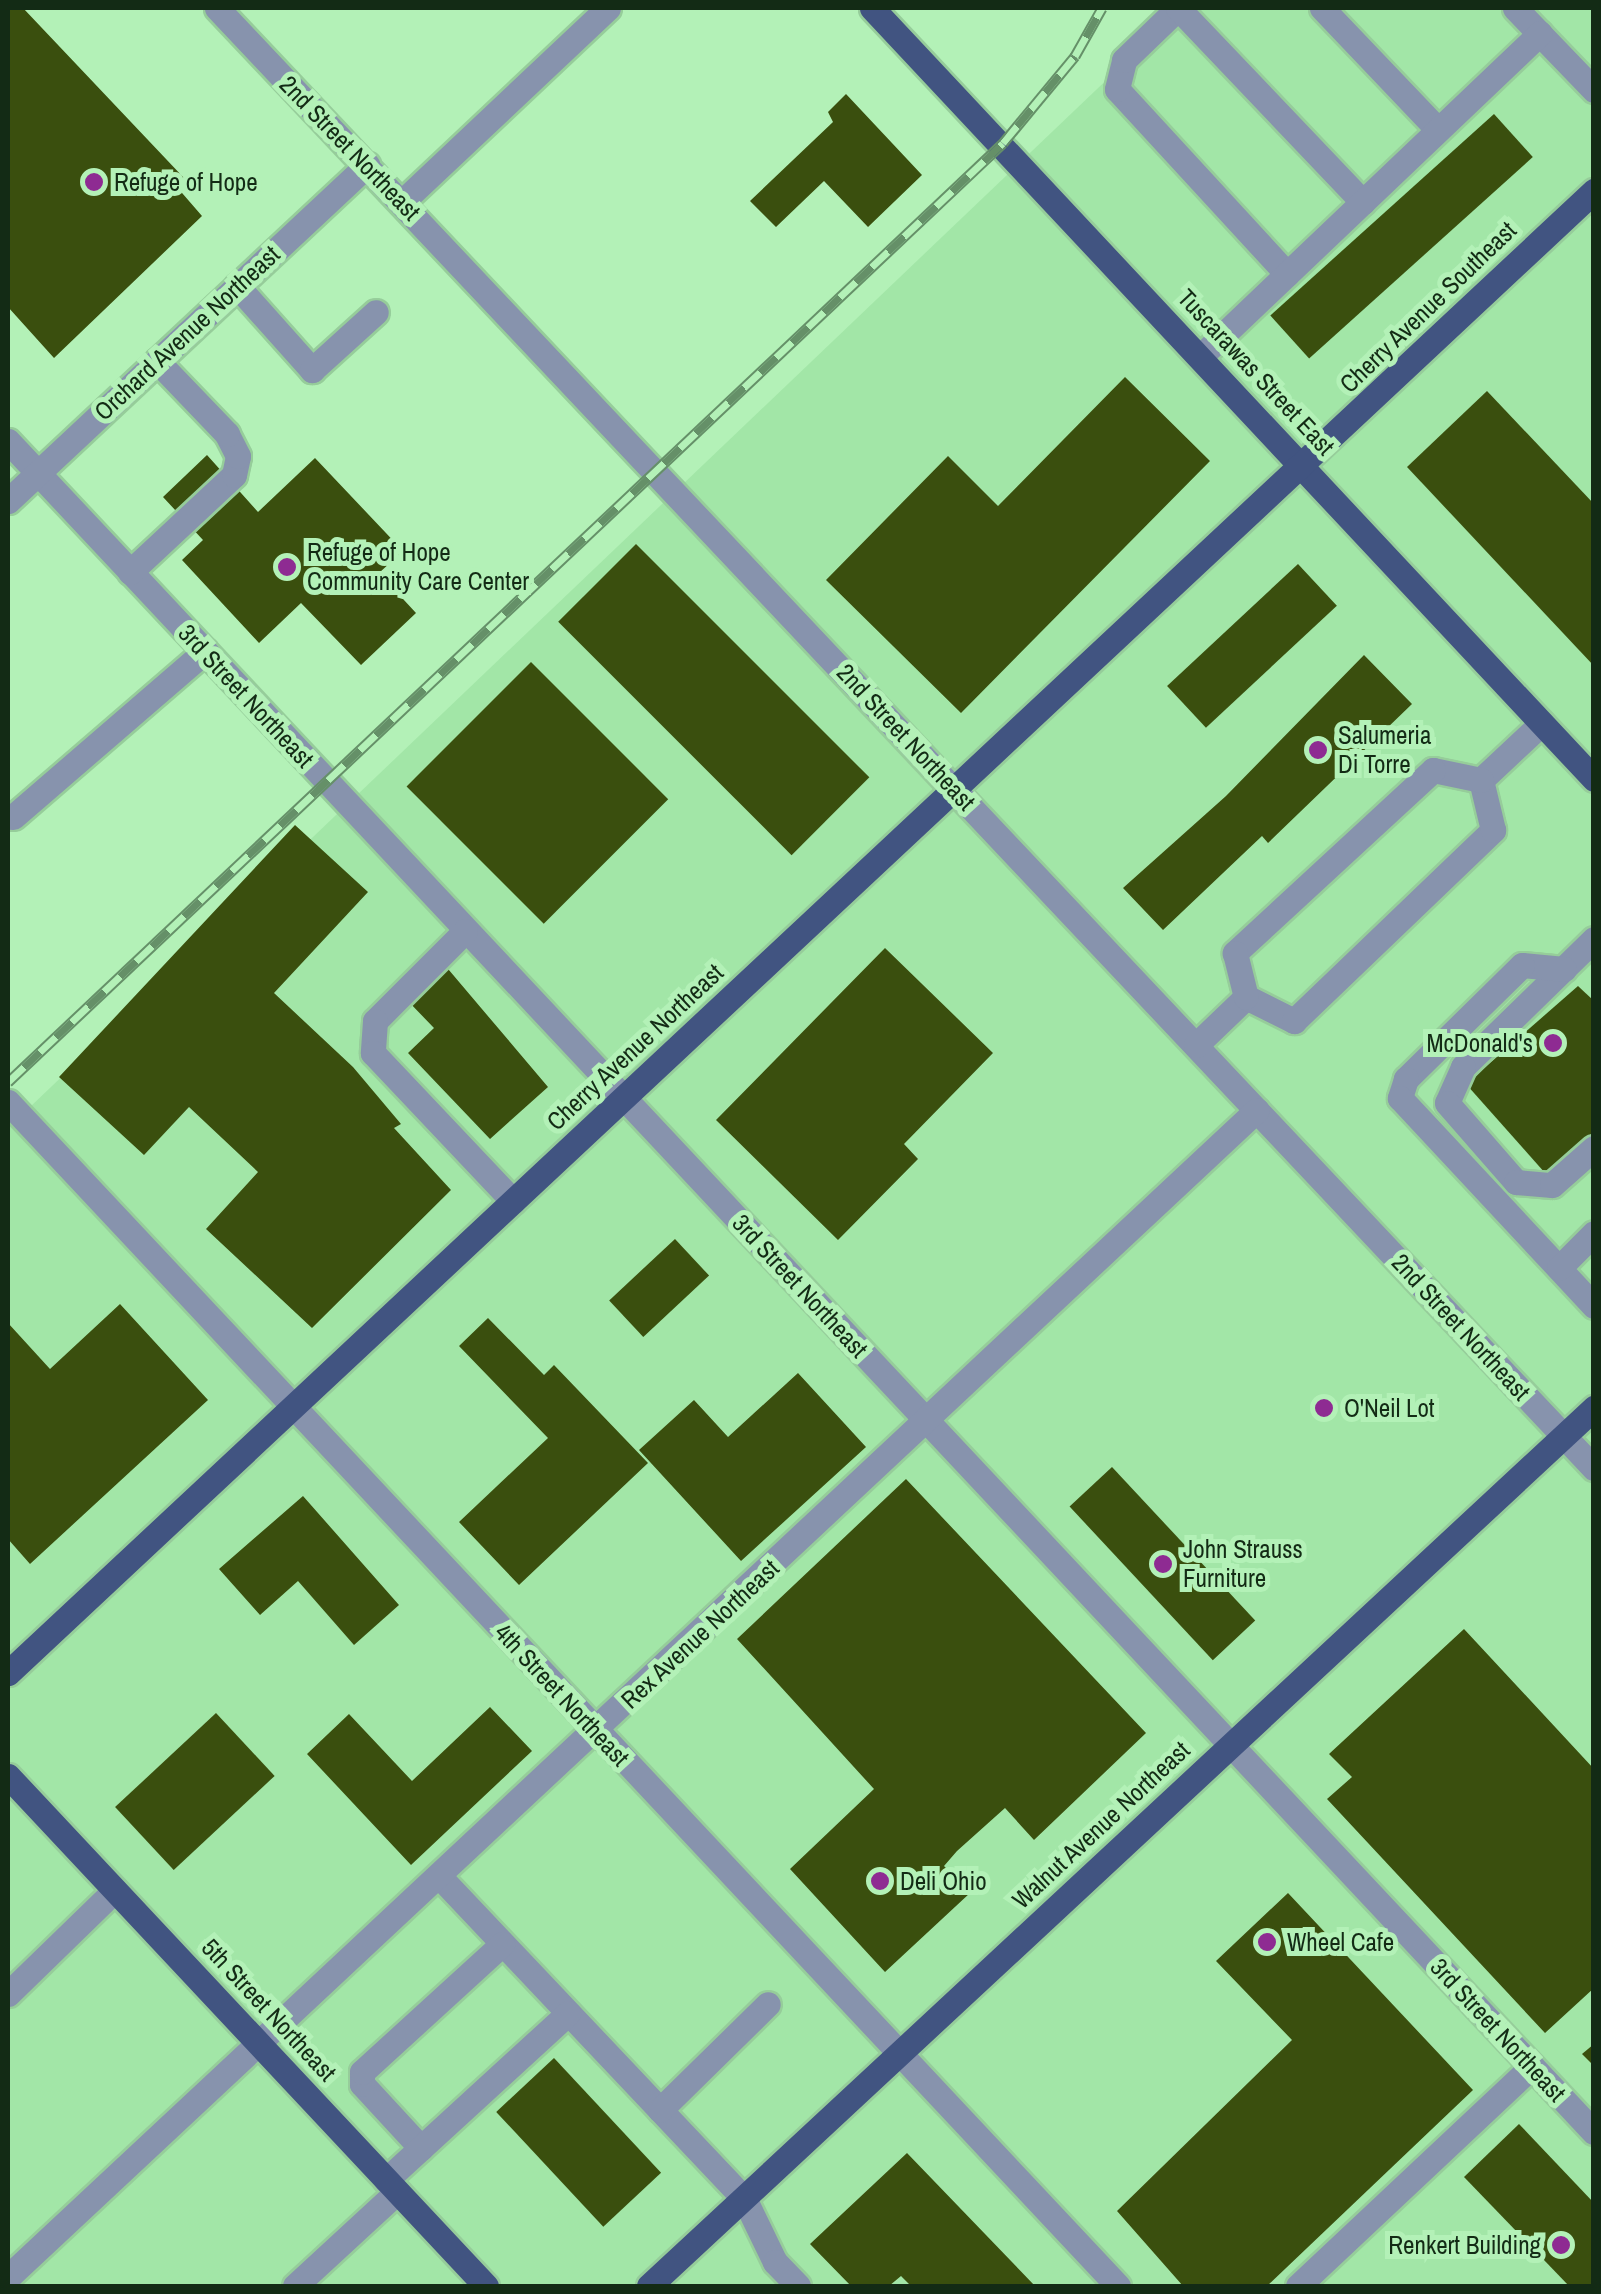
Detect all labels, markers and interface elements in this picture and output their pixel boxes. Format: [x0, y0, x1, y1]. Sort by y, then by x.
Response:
street label: 2nd Street Northeast [274, 70, 426, 226]
place label: Refuge of Hope [114, 167, 258, 197]
marker: Refuge of Hope [83, 171, 105, 193]
street label: Cherry Avenue Southeast [1333, 215, 1523, 399]
street label: Orchard Avenue Northeast [88, 239, 286, 427]
street label: Tuscarawas Street East [1171, 283, 1341, 461]
place label: Refuge of Hope Community Care Center [307, 538, 529, 597]
marker: Refuge of Hope Community Care Center [276, 556, 298, 578]
street label: 3rd Street Northeast [172, 618, 320, 774]
street label: 2nd Street Northeast [831, 658, 981, 816]
place label: Salumeria Di Torre [1338, 721, 1431, 780]
marker: Salumeria Di Torre [1307, 739, 1329, 761]
street label: Cherry Avenue Northeast [540, 957, 730, 1137]
place label: McDonald's [1427, 1028, 1533, 1058]
marker: McDonald's [1542, 1032, 1564, 1054]
street label: 3rd Street Northeast [726, 1208, 874, 1364]
street label: 2nd Street Northeast [1386, 1248, 1536, 1406]
place label: O'Neil Lot [1344, 1393, 1435, 1423]
marker: O'Neil Lot [1313, 1397, 1335, 1419]
place label: John Strauss Furniture [1183, 1535, 1303, 1594]
street label: Rex Avenue Northeast [614, 1553, 786, 1715]
marker: John Strauss Furniture [1152, 1553, 1174, 1575]
street label: 4th Street Northeast [488, 1618, 636, 1772]
street label: Walnut Avenue Northeast [1006, 1735, 1196, 1915]
place label: Deli Ohio [900, 1866, 987, 1896]
marker: Deli Ohio [869, 1870, 891, 1892]
place label: Wheel Cafe [1287, 1927, 1394, 1957]
marker: Wheel Cafe [1256, 1931, 1278, 1953]
street label: 5th Street Northeast [195, 1933, 343, 2087]
street label: 3rd Street Northeast [1424, 1952, 1572, 2108]
place label: Renkert Building [1388, 2230, 1541, 2260]
marker: Renkert Building [1550, 2234, 1572, 2256]

